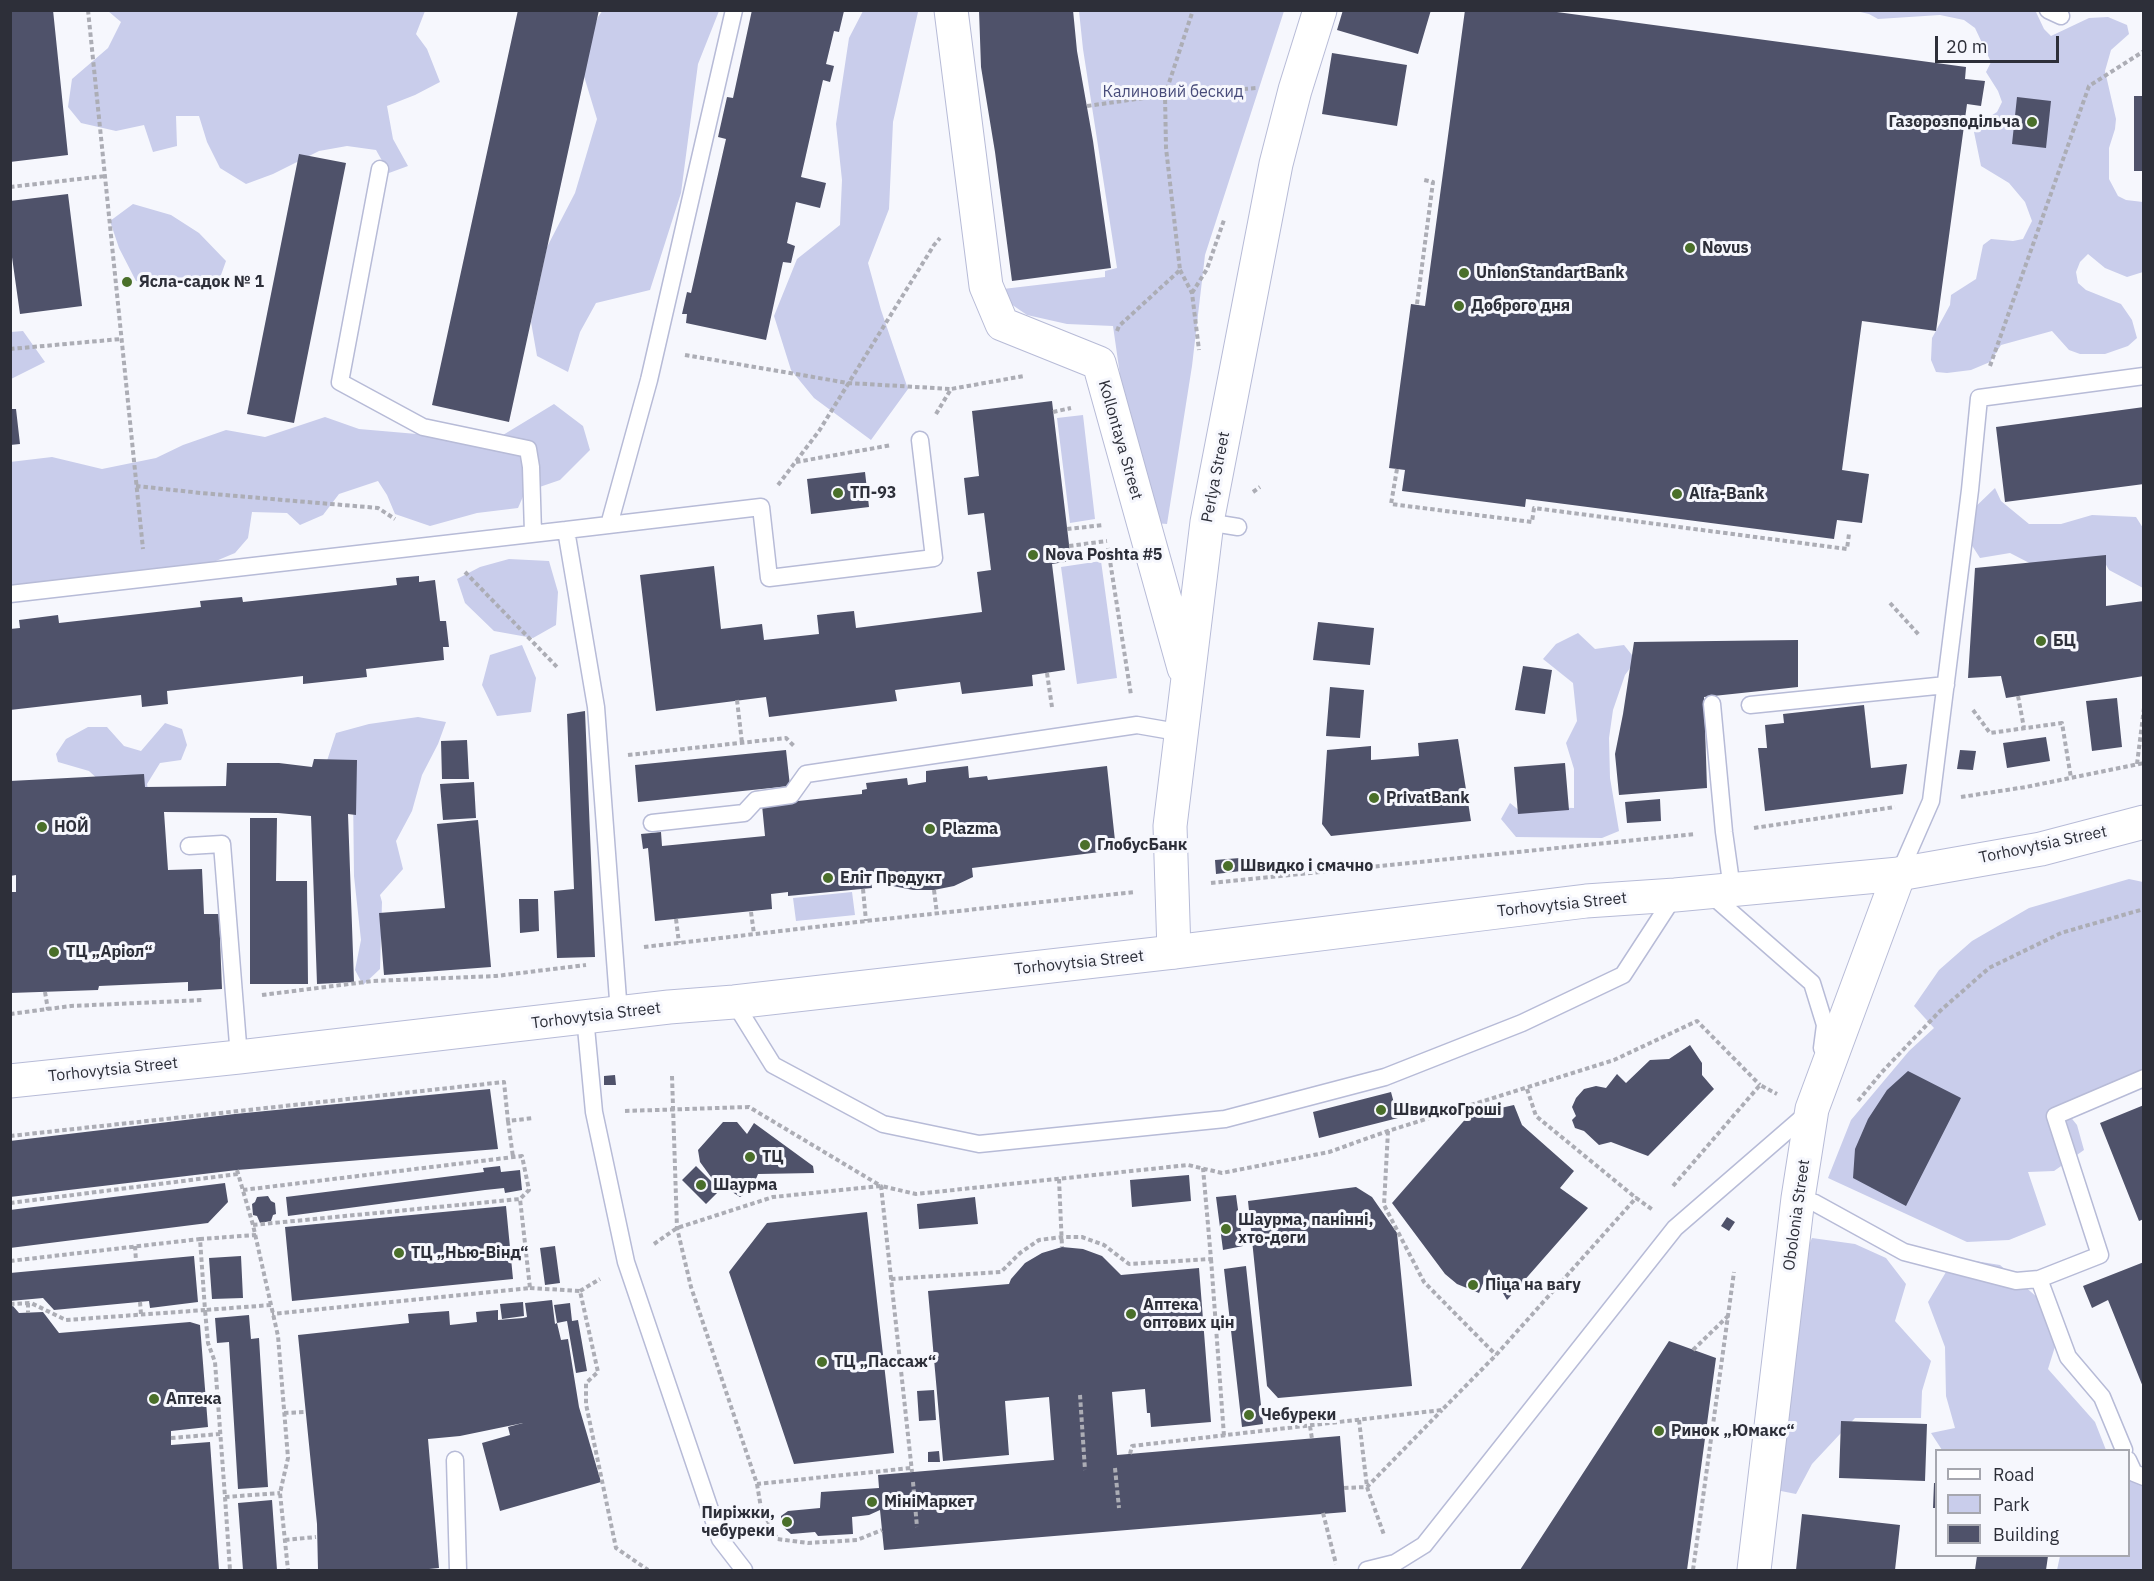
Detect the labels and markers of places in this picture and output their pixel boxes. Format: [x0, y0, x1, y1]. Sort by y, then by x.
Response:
place label: Газорозподільча [1889, 112, 2020, 132]
marker: Газорозподільча [2025, 115, 2039, 129]
place label: Novus [1702, 238, 1749, 258]
marker: Novus [1683, 241, 1697, 255]
place label: UnionStandartBank [1476, 263, 1624, 283]
marker: UnionStandartBank [1457, 266, 1471, 280]
place label: Ясла-садок № 1 [139, 272, 264, 292]
marker: Ясла-садок № 1 [120, 275, 134, 289]
place label: Доброго дня [1471, 296, 1570, 316]
marker: Доброго дня [1452, 299, 1466, 313]
place label: ТП-93 [850, 483, 896, 503]
place label: Alfa-Bank [1689, 484, 1765, 504]
marker: ТП-93 [831, 486, 845, 500]
marker: Alfa-Bank [1670, 487, 1684, 501]
place label: Nova Poshta #5 [1045, 545, 1162, 565]
marker: Nova Poshta #5 [1026, 548, 1040, 562]
place label: БЦ [2053, 631, 2076, 651]
marker: БЦ [2034, 634, 2048, 648]
place label: PrivatBank [1386, 788, 1470, 808]
marker: PrivatBank [1367, 791, 1381, 805]
place label: НОЙ [54, 817, 89, 837]
place label: Plazma [942, 819, 998, 839]
marker: НОЙ [35, 820, 49, 834]
marker: Plazma [923, 822, 937, 836]
place label: ГлобусБанк [1097, 835, 1187, 855]
marker: ГлобусБанк [1078, 838, 1092, 852]
place label: Швидко і смачно [1240, 856, 1373, 876]
marker: Швидко і смачно [1221, 859, 1235, 873]
place label: Еліт Продукт [840, 868, 942, 888]
marker: Еліт Продукт [821, 871, 835, 885]
place label: ТЦ „Аріол“ [66, 942, 153, 962]
marker: ТЦ „Аріол“ [47, 945, 61, 959]
place label: ШвидкоГроші [1393, 1100, 1502, 1120]
marker: ШвидкоГроші [1374, 1103, 1388, 1117]
place label: ТЦ [762, 1147, 784, 1167]
marker: ТЦ [743, 1150, 757, 1164]
place label: Шаурма [713, 1175, 777, 1195]
marker: Шаурма [694, 1178, 708, 1192]
place label: Шаурма, панінні, хто-доги [1238, 1210, 1373, 1248]
marker: Шаурма, панінні, хто-доги [1219, 1222, 1233, 1236]
place label: ТЦ „Нью-Вінд“ [411, 1243, 529, 1263]
marker: ТЦ „Нью-Вінд“ [392, 1246, 406, 1260]
place label: Піца на вагу [1485, 1275, 1581, 1295]
marker: Піца на вагу [1466, 1278, 1480, 1292]
place label: Аптека оптових цін [1143, 1295, 1235, 1333]
marker: Аптека оптових цін [1124, 1307, 1138, 1321]
place label: ТЦ „Пассаж“ [834, 1352, 936, 1372]
marker: ТЦ „Пассаж“ [815, 1355, 829, 1369]
place label: Аптека [166, 1389, 222, 1409]
marker: Аптека [147, 1392, 161, 1406]
place label: Чебуреки [1261, 1405, 1336, 1425]
marker: Чебуреки [1242, 1408, 1256, 1422]
place label: Ринок „Юмакс“ [1671, 1421, 1795, 1441]
marker: Ринок „Юмакс“ [1652, 1424, 1666, 1438]
place label: МініМаркет [884, 1492, 974, 1512]
marker: МініМаркет [865, 1495, 879, 1509]
place label: Пиріжки, чебуреки [701, 1503, 775, 1541]
marker: Пиріжки, чебуреки [780, 1515, 794, 1529]

